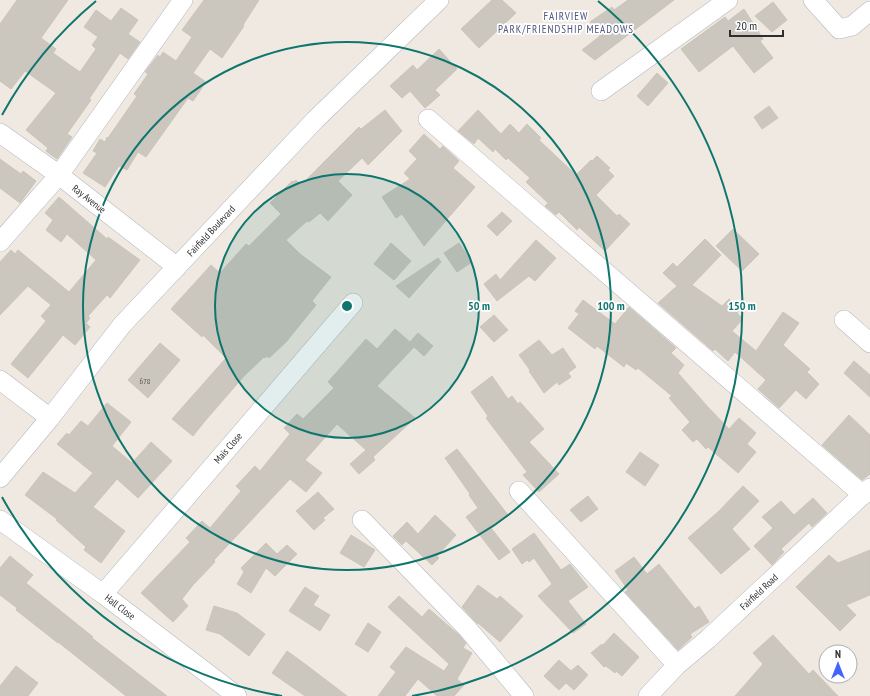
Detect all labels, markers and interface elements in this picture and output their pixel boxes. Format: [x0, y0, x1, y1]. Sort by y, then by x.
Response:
district label: FAIRVIEW PARK/FRIENDSHIP MEADOWS [498, 9, 634, 36]
scale bar [730, 12, 783, 38]
text: 20 m [736, 18, 757, 33]
street label: Ray Avenue [69, 182, 109, 216]
street label: Fairfield Boulevard [184, 203, 238, 259]
text: 50 m [468, 298, 490, 313]
text: 100 m [597, 298, 625, 313]
text: 150 m [728, 298, 756, 313]
centre of rings [340, 299, 354, 313]
house number: 678 [140, 376, 151, 386]
street label: Mais Close [211, 430, 245, 466]
street label: Fairfield Road [737, 571, 781, 613]
street label: Hall Close [102, 591, 138, 623]
north arrow [818, 644, 858, 684]
text: N [835, 647, 841, 661]

